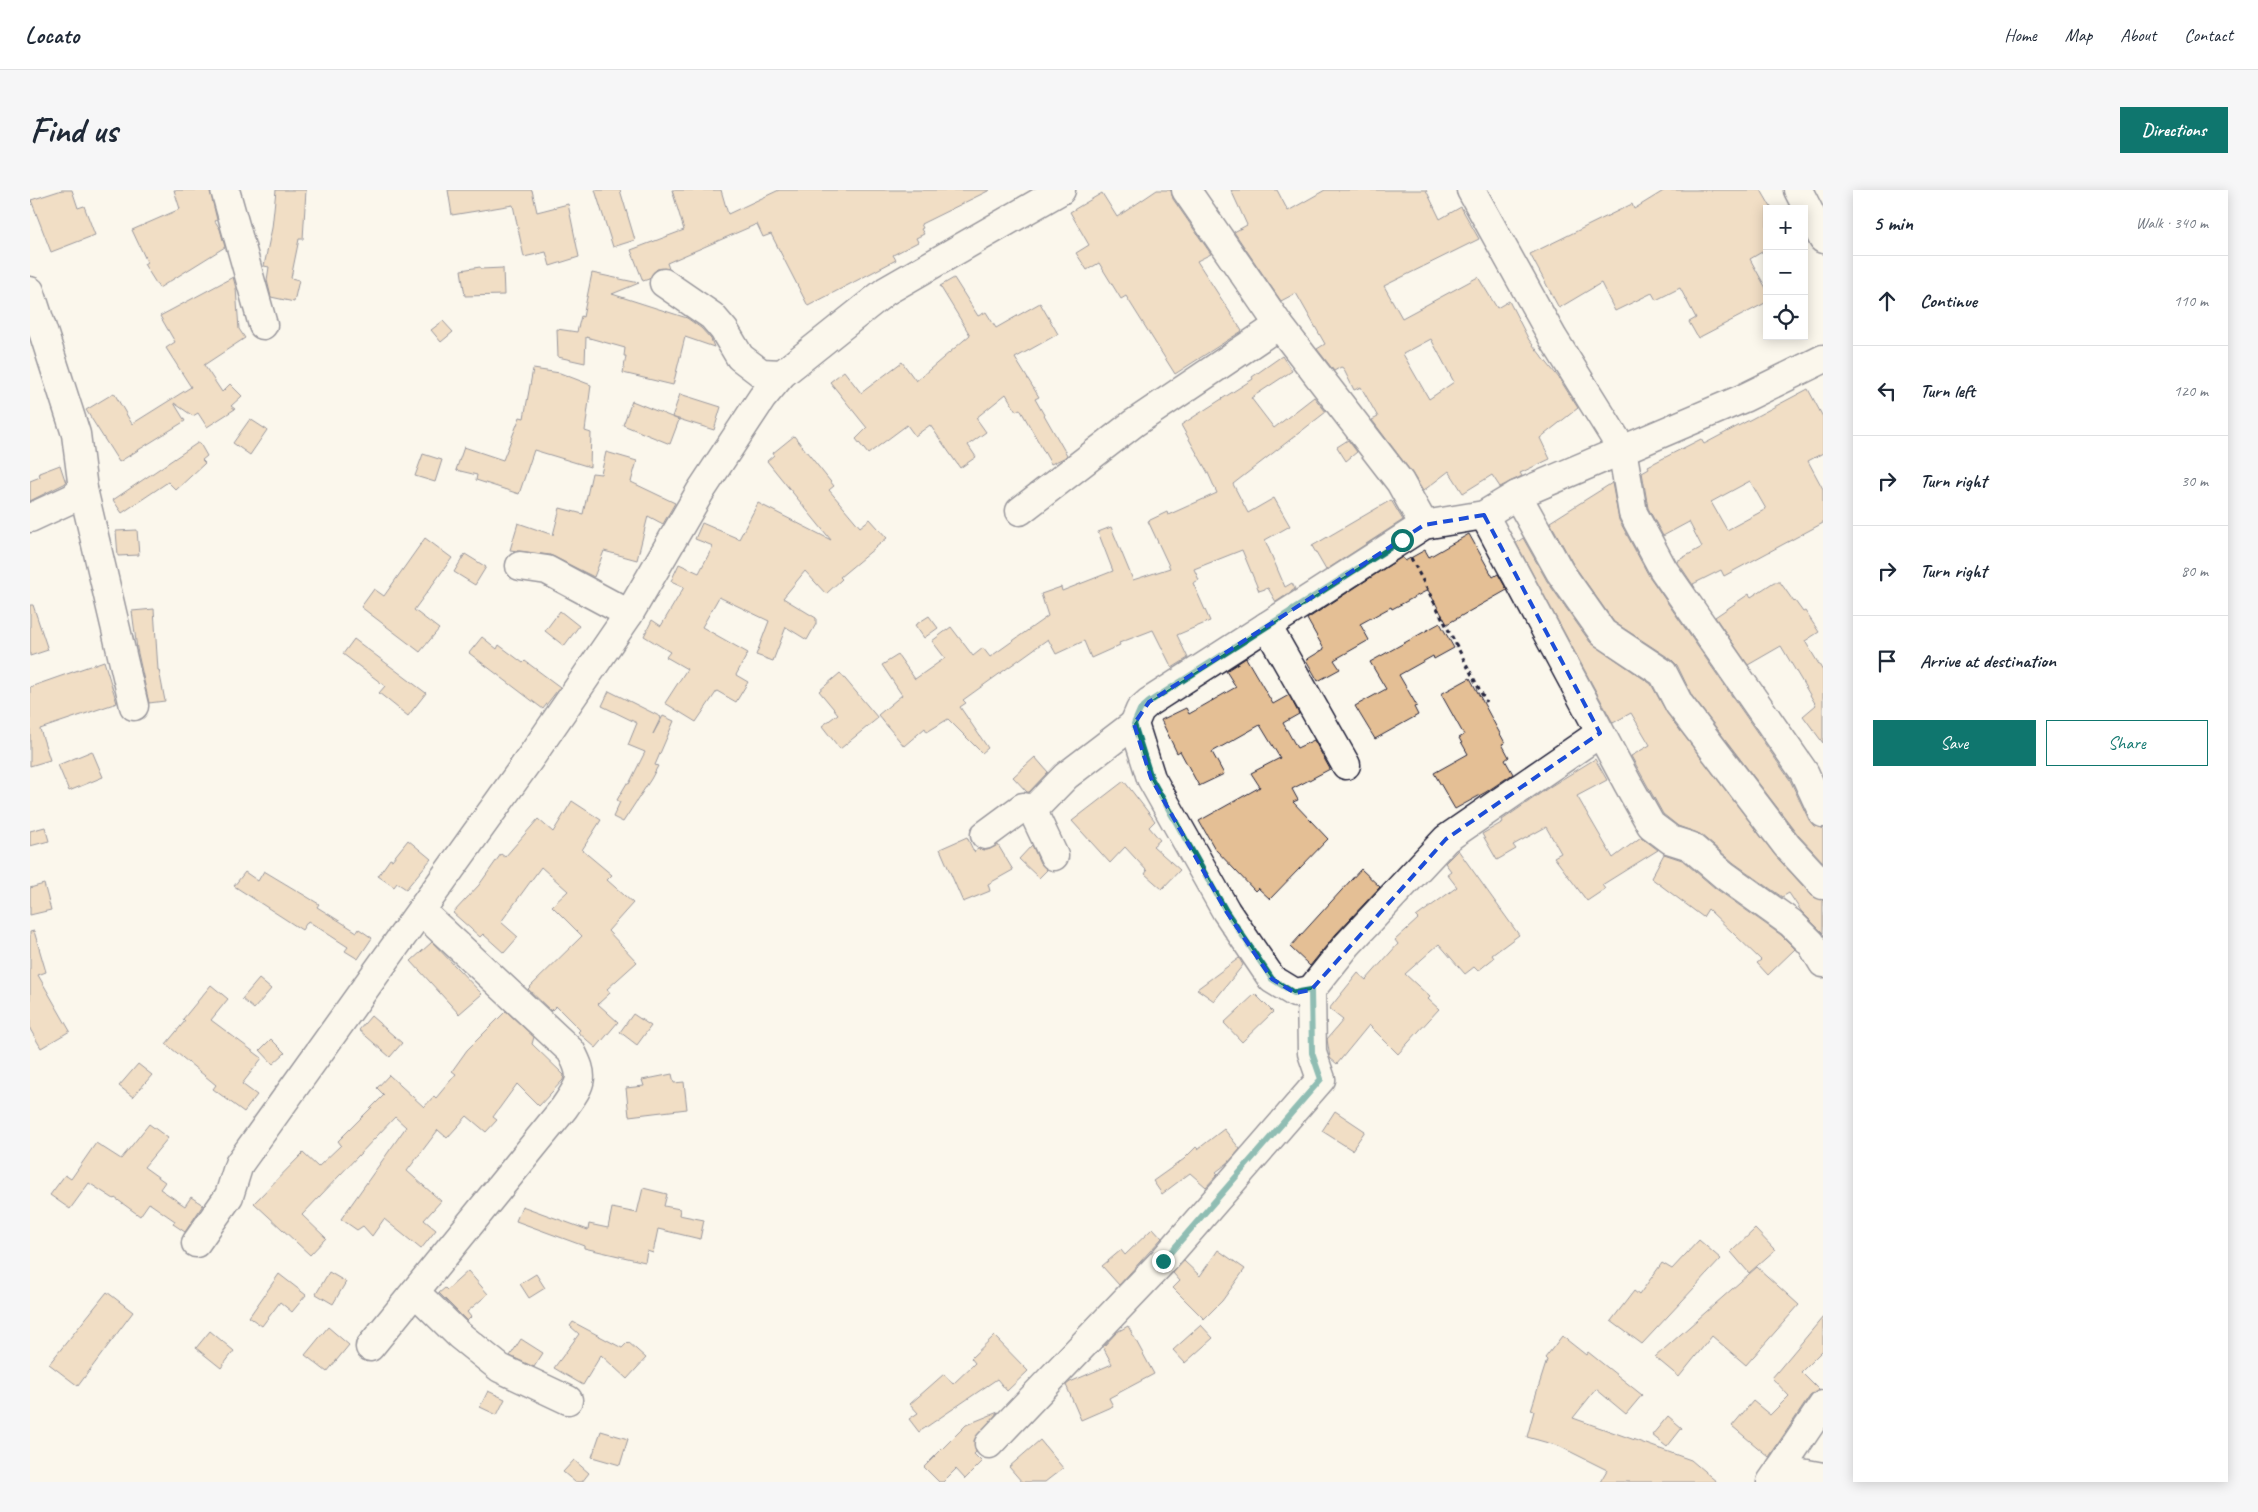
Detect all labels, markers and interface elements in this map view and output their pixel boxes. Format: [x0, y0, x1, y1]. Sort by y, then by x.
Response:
text: Locato [25, 20, 79, 50]
text: Home [2004, 24, 2037, 46]
text: Map [2065, 24, 2092, 46]
text: About [2120, 24, 2156, 46]
text: Contact [2184, 24, 2233, 46]
button: Directions [2120, 107, 2228, 153]
text: Find us [30, 108, 117, 153]
map controls [1763, 205, 1808, 340]
button: + [1763, 205, 1808, 250]
text: 5 min [1873, 210, 1913, 236]
text: Walk · 340 m [2136, 213, 2208, 233]
button: − [1763, 250, 1808, 295]
icon: ahead [1873, 287, 1901, 315]
text: Continue [1920, 289, 1977, 313]
text: 110 m [2174, 291, 2208, 311]
button: locate [1763, 295, 1808, 340]
icon: left [1873, 377, 1901, 405]
text: Turn left [1920, 379, 1975, 403]
text: 120 m [2174, 381, 2208, 401]
icon: right [1873, 467, 1901, 495]
text: Turn right [1920, 469, 1987, 493]
text: 30 m [2181, 471, 2208, 491]
route start [1391, 529, 1414, 552]
icon: right [1873, 557, 1901, 585]
text: Turn right [1920, 559, 1987, 583]
text: 80 m [2181, 561, 2208, 581]
icon: arrive [1873, 647, 1901, 675]
text: Arrive at destination [1920, 649, 2056, 673]
button: Save [1873, 720, 2036, 766]
button: Share [2046, 720, 2208, 766]
route end [1152, 1250, 1175, 1273]

